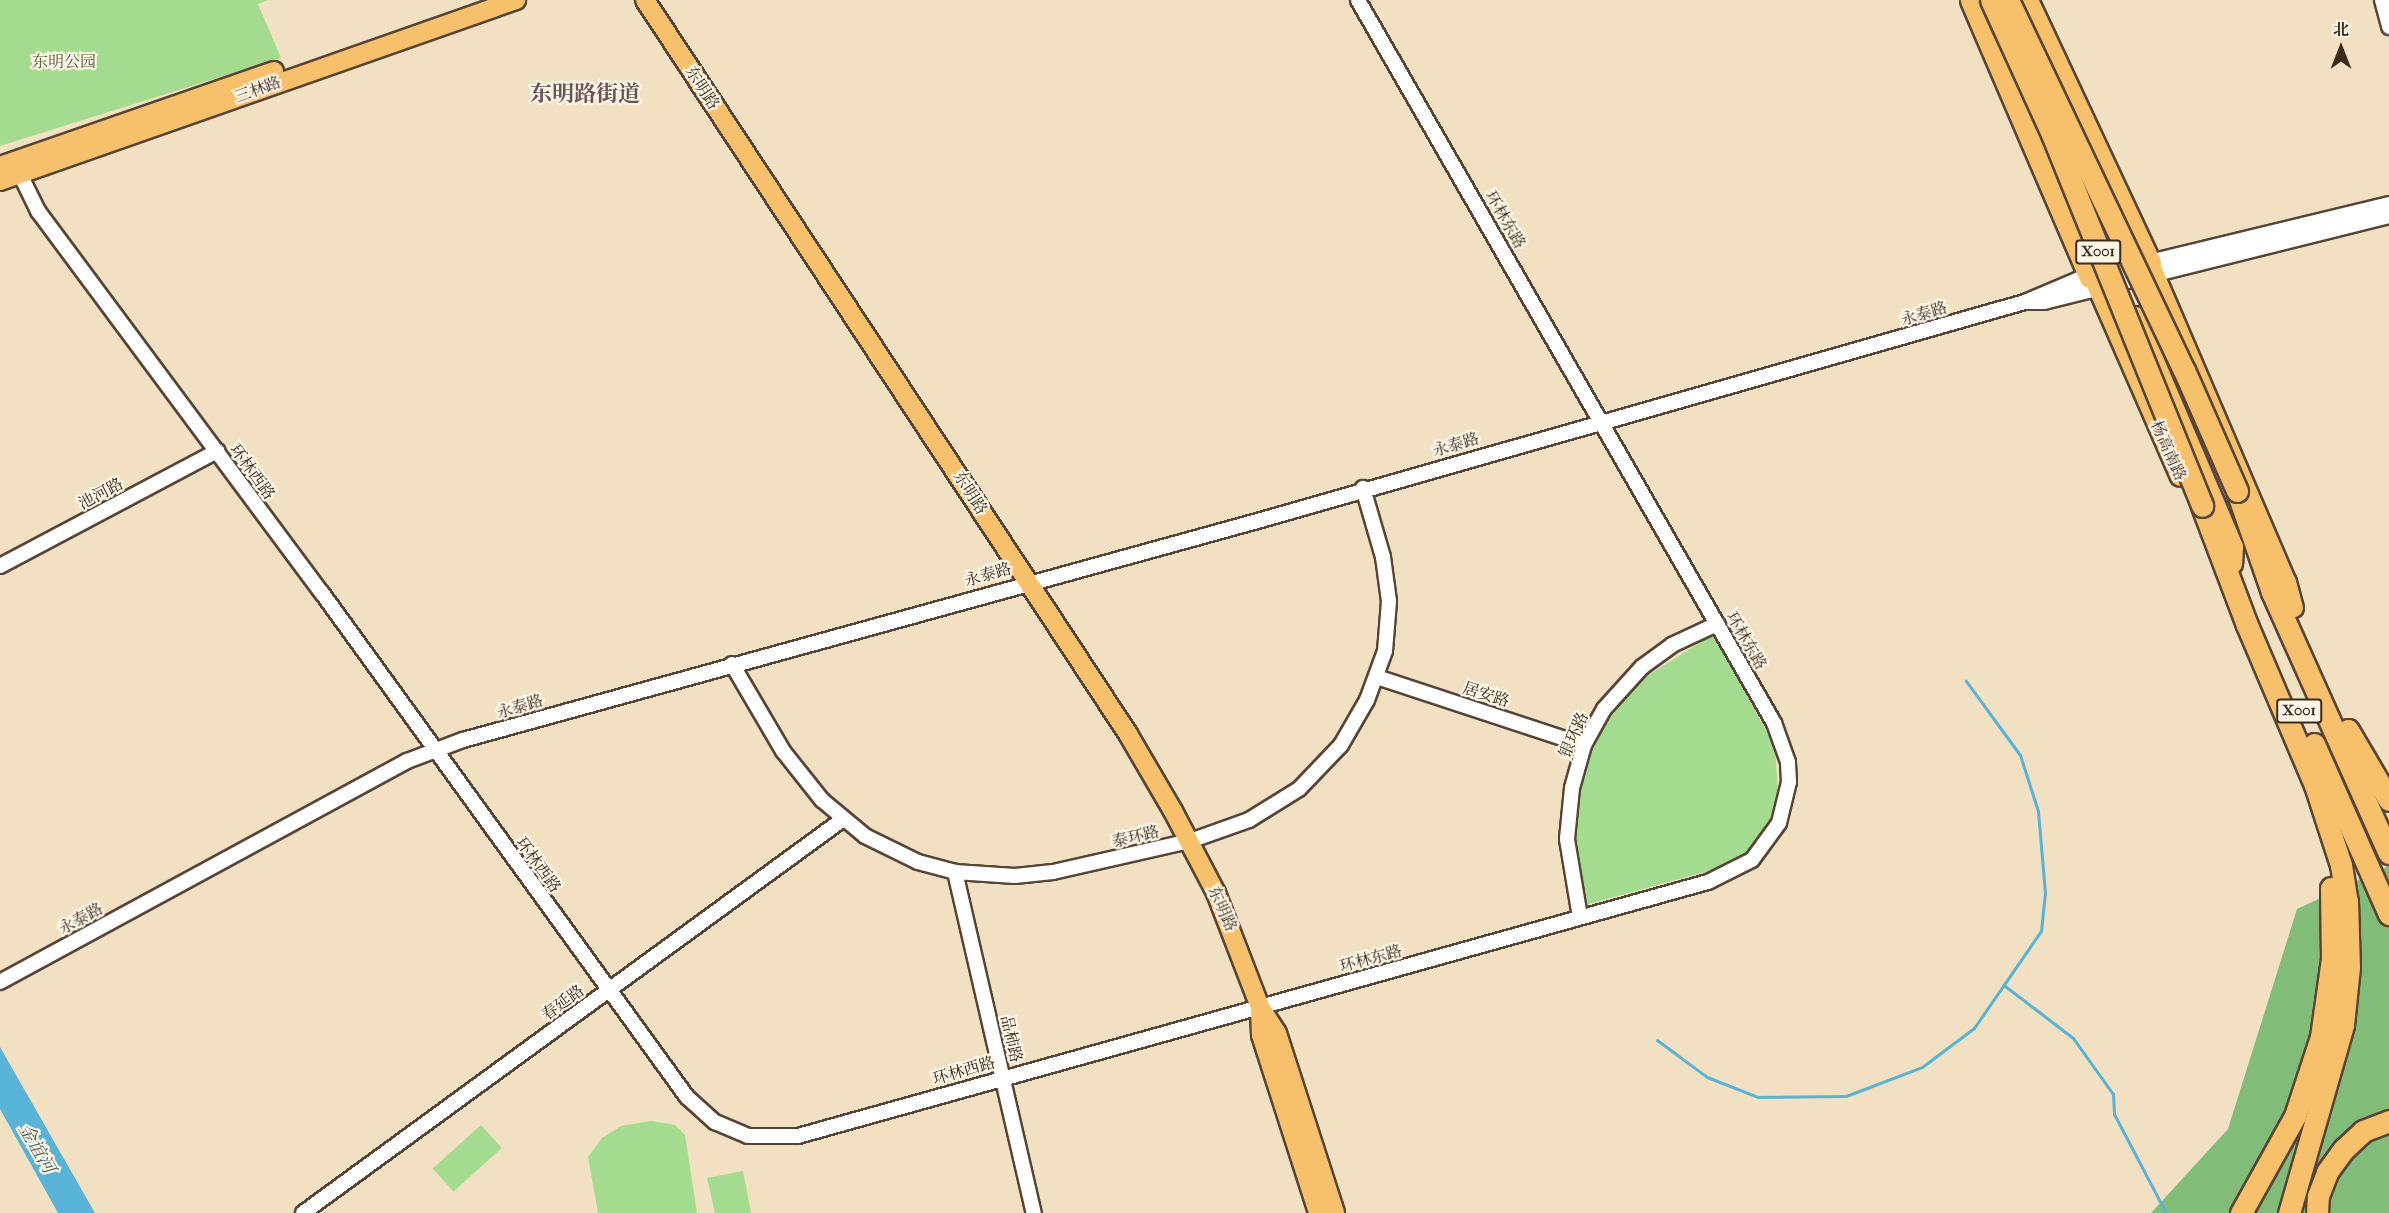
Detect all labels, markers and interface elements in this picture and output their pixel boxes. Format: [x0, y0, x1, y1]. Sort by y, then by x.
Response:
north arrow [2311, 18, 2371, 78]
text: 北 [2333, 20, 2349, 39]
park label: 东明公园 [32, 52, 96, 72]
street label: 东明路 [681, 63, 723, 113]
street label: 三林路 [232, 73, 284, 107]
district label: 东明路街道 [530, 82, 640, 108]
street label: 环林东路 [1481, 187, 1529, 253]
road number: X001 [2074, 240, 2122, 264]
street label: 永泰路 [1898, 298, 1950, 330]
street label: 杨高南路 [2146, 418, 2190, 484]
street label: 永泰路 [1430, 429, 1482, 461]
street label: 环林西路 [225, 440, 279, 504]
street label: 东明路 [949, 468, 991, 518]
street label: 池河路 [75, 474, 127, 514]
street label: 永泰路 [962, 559, 1014, 591]
street label: 环林东路 [1722, 608, 1770, 674]
street label: 居安路 [1460, 678, 1512, 712]
street label: 永泰路 [494, 691, 546, 723]
road number: X001 [2275, 699, 2323, 723]
street label: 银环路 [1555, 709, 1593, 761]
street label: 泰环路 [1110, 822, 1162, 852]
street label: 环林西路 [511, 833, 565, 897]
street label: 东明路 [1203, 883, 1241, 935]
street label: 永泰路 [55, 899, 107, 939]
street label: 环林东路 [1338, 941, 1404, 977]
street label: 春延路 [538, 981, 588, 1025]
street label: 品柿路 [996, 1013, 1026, 1065]
street label: 环林西路 [931, 1053, 997, 1089]
water label: 金谊河 [13, 1120, 59, 1178]

